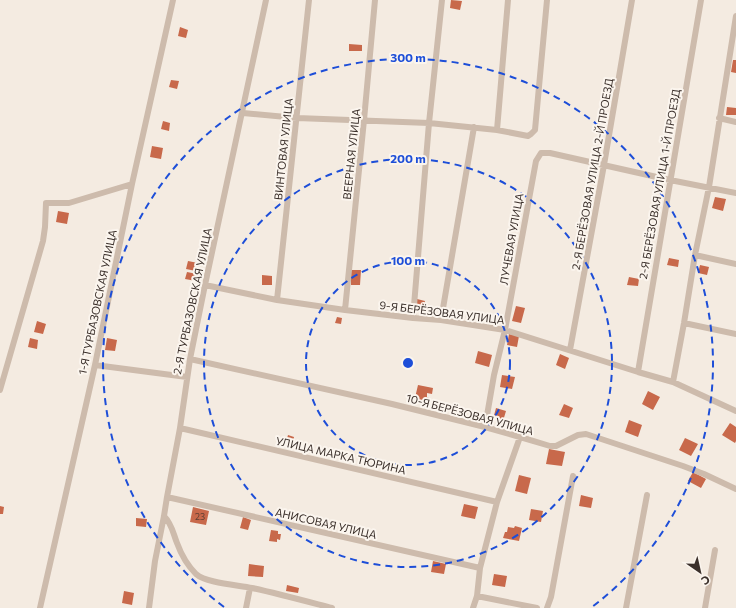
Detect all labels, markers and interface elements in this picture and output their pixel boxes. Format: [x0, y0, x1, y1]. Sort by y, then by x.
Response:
text: 300 m [390, 50, 426, 64]
street label: 2-Я БЕРЁЗОВАЯ УЛИЦА 2-Й ПРОЕЗД [568, 77, 615, 271]
street label: 2-Я БЕРЁЗОВАЯ УЛИЦА 1-Й ПРОЕЗД [635, 87, 682, 280]
street label: ВИНТОВАЯ УЛИЦА [271, 97, 295, 201]
street label: ВЕЕРНАЯ УЛИЦА [340, 108, 362, 200]
text: 200 m [390, 151, 426, 165]
street label: ЛУЧЕВАЯ УЛИЦА [497, 192, 526, 286]
street label: 2-Я ТУРБАЗОВСКАЯ УЛИЦА [170, 226, 214, 375]
street label: 1-Я ТУРБАЗОВСКАЯ УЛИЦА [75, 228, 119, 376]
text: 100 m [391, 253, 425, 267]
street label: 9-Я БЕРЁЗОВАЯ УЛИЦА [379, 297, 506, 326]
centre of rings [401, 356, 415, 370]
street label: 10-Я БЕРЁЗОВАЯ УЛИЦА [405, 390, 536, 437]
street label: УЛИЦА МАРКА ТЮРИНА [275, 434, 408, 476]
street label: АНИСОВАЯ УЛИЦА [274, 505, 378, 541]
house number: 23 [195, 511, 205, 522]
north arrow [680, 552, 720, 592]
text: С [699, 573, 713, 588]

